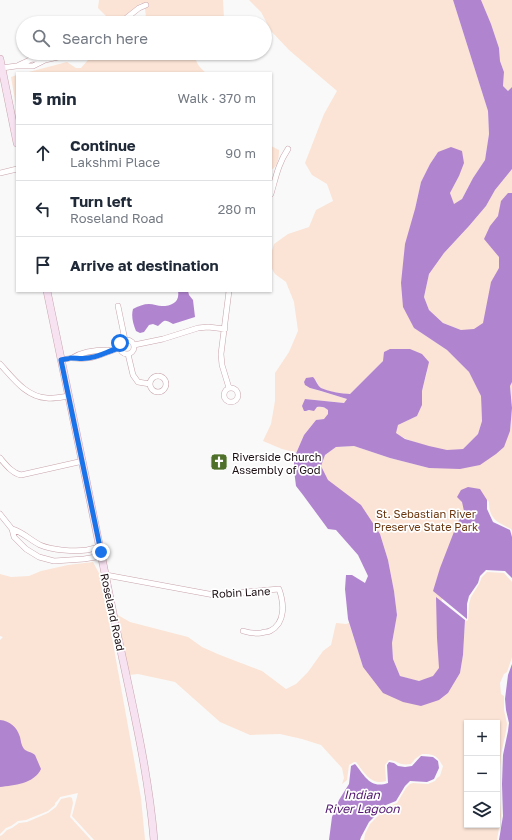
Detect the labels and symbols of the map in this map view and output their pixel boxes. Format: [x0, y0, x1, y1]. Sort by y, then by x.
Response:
route start [111, 334, 129, 352]
place label: Riverside Church Assembly of God [232, 450, 322, 476]
church icon: Riverside Church Assembly of God [209, 452, 229, 472]
park label: St. Sebastian River Preserve State Park [374, 507, 478, 533]
route end [92, 543, 110, 561]
street label: Roseland Road [98, 572, 128, 652]
street label: Robin Lane [211, 584, 271, 600]
water label: Indian River Lagoon [324, 787, 400, 816]

